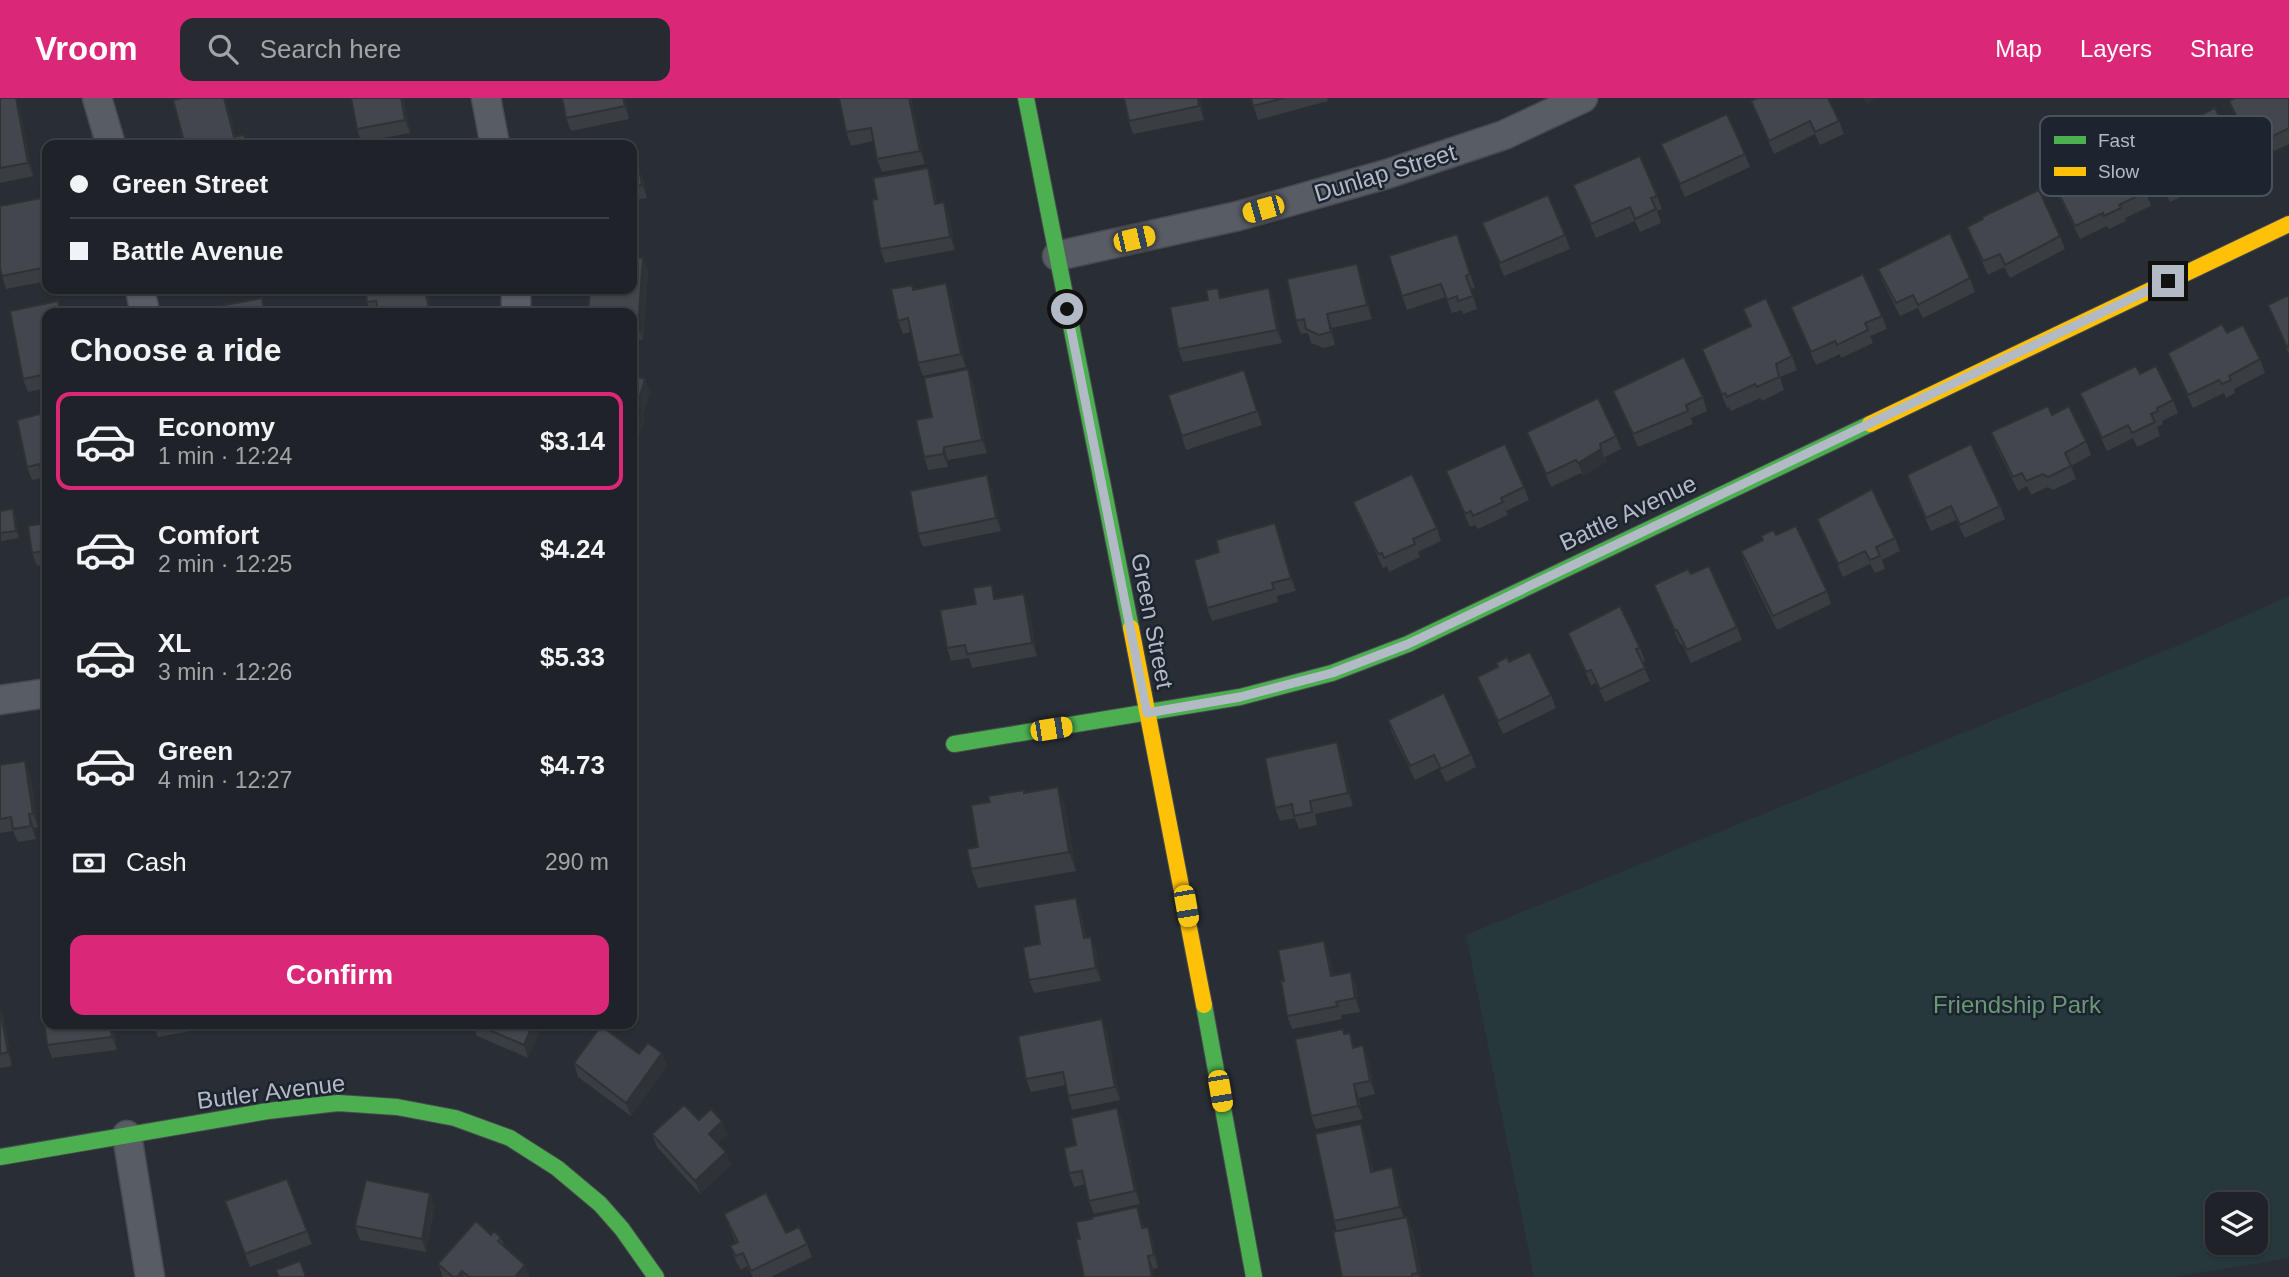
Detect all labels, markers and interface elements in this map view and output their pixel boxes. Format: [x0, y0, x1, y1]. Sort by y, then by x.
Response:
search box [180, 18, 670, 81]
text: Vroom [35, 30, 138, 67]
icon: search [204, 30, 242, 68]
text: Search here [260, 34, 401, 64]
text: Map [1995, 35, 2042, 62]
text: Layers [2080, 35, 2152, 62]
text: Share [2190, 35, 2254, 62]
legend [2040, 116, 2272, 196]
text: Fast [2098, 130, 2136, 151]
street label: Dunlap Street [1311, 138, 1459, 207]
text: Slow [2098, 161, 2139, 182]
text: Green Street [112, 169, 268, 199]
car [1240, 193, 1287, 225]
car [1112, 224, 1157, 254]
text: Battle Avenue [112, 236, 283, 266]
route end [2152, 265, 2184, 297]
route start [1051, 293, 1083, 325]
text: Choose a ride [70, 332, 282, 368]
icon: car [74, 410, 137, 473]
text: Economy [158, 412, 275, 442]
text: $3.14 [540, 426, 605, 456]
text: 1 min · 12:24 [158, 443, 292, 469]
street label: Battle Avenue [1555, 469, 1700, 556]
icon: car [74, 518, 137, 581]
text: Comfort [158, 520, 259, 550]
text: $4.24 [540, 534, 605, 564]
text: 2 min · 12:25 [158, 551, 292, 577]
street label: Green Street [1126, 551, 1179, 691]
icon: car [74, 626, 137, 689]
text: XL [158, 628, 191, 658]
text: $5.33 [540, 642, 605, 672]
text: 3 min · 12:26 [158, 659, 292, 685]
car [1029, 715, 1074, 743]
icon: car [74, 734, 137, 797]
text: Green [158, 736, 233, 766]
text: $4.73 [540, 750, 605, 780]
text: 4 min · 12:27 [158, 767, 292, 793]
icon: cash [70, 844, 108, 882]
text: Cash [126, 847, 187, 877]
text: 290 m [545, 849, 609, 875]
car [1173, 883, 1200, 929]
button: Confirm [70, 935, 609, 1015]
park label: Friendship Park [1933, 991, 2102, 1018]
car [1207, 1068, 1234, 1114]
street label: Butler Avenue [195, 1069, 347, 1114]
map controls [2205, 1192, 2268, 1255]
button: layers [2205, 1192, 2268, 1255]

